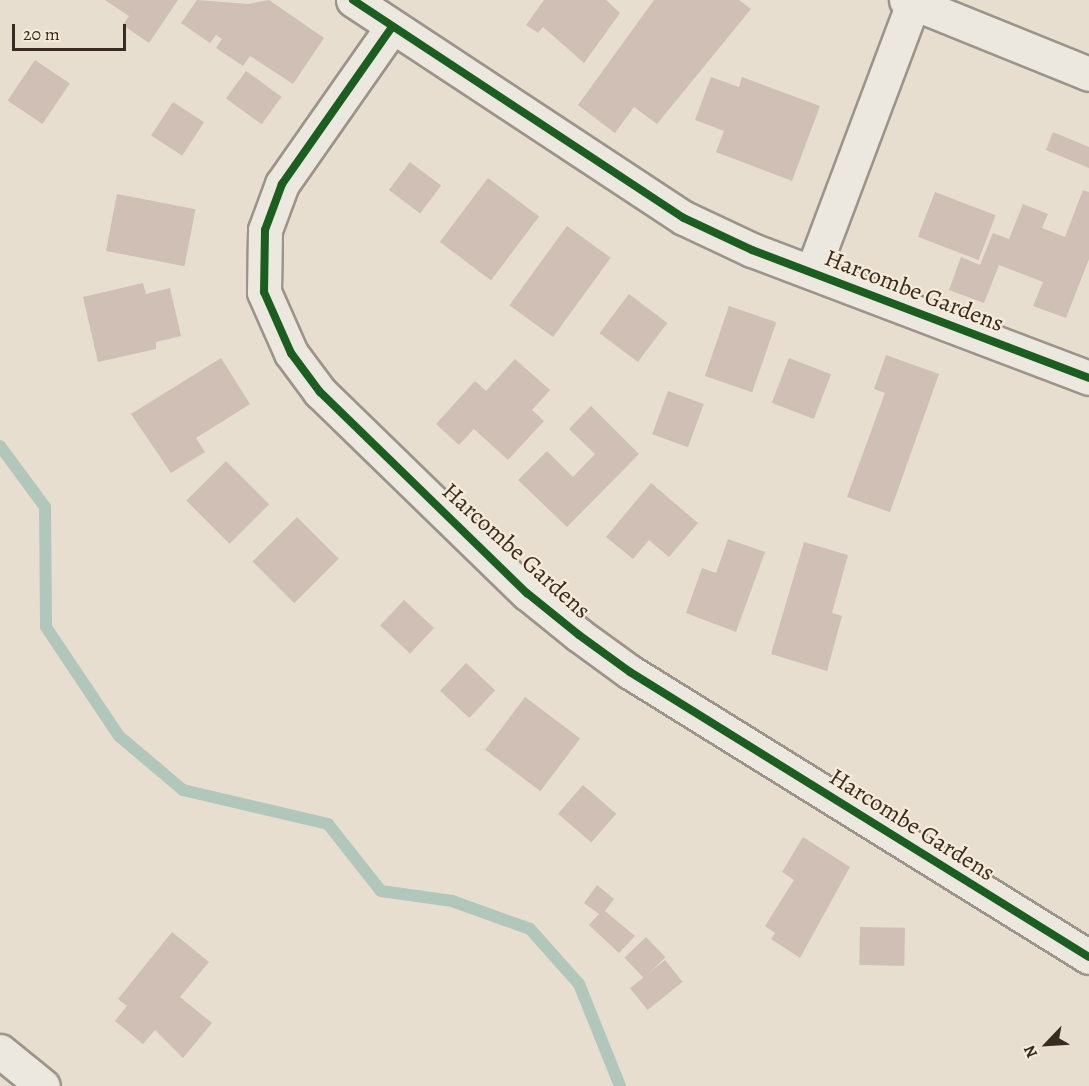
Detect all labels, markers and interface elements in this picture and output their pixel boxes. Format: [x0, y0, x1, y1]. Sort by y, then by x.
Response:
scale bar [15, 12, 129, 50]
text: 20 m [23, 22, 60, 46]
street label: Harcombe Gardens [820, 244, 1008, 338]
street label: Harcombe Gardens [436, 477, 596, 625]
street label: Harcombe Gardens [824, 763, 1000, 887]
north arrow [1017, 1014, 1077, 1074]
text: N [1018, 1042, 1043, 1062]

